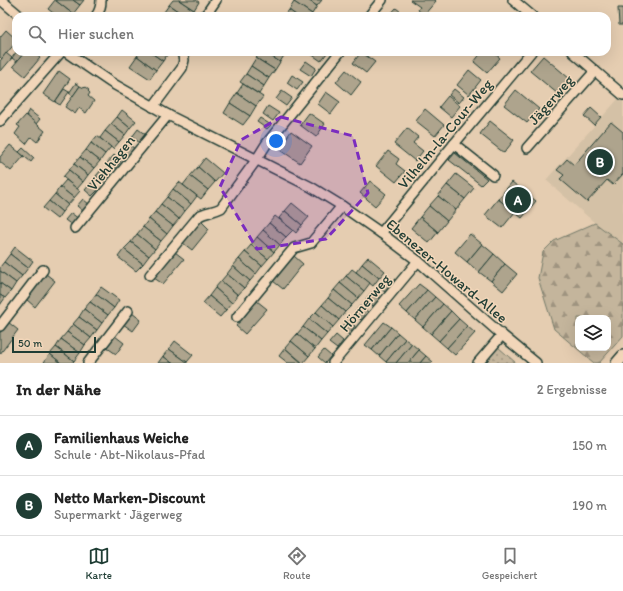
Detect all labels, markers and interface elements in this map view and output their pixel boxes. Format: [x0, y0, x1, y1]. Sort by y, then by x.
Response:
search box [12, 12, 611, 56]
icon: search [26, 23, 48, 45]
text: Hier suchen [58, 25, 134, 43]
street label: Jägerweg [524, 71, 578, 129]
street label: Vilhelm-la-Cour-Weg [394, 75, 496, 193]
street label: Viehhagen [83, 131, 139, 195]
your location [266, 131, 286, 151]
pin: B [587, 147, 613, 177]
pin: A [505, 185, 531, 215]
street label: Ebenezer-Howard-Allee [383, 215, 511, 327]
street label: Hörnerweg [336, 270, 395, 336]
map controls [575, 315, 611, 351]
button: layers [575, 315, 611, 351]
scale bar [12, 335, 96, 354]
text: 50 m [18, 337, 42, 350]
text: In der Nähe [16, 379, 101, 399]
text: 2 Ergebnisse [537, 382, 607, 397]
text: Familienhaus Weiche [54, 429, 189, 447]
text: A [25, 438, 33, 453]
text: 150 m [572, 438, 607, 453]
text: Schule · Abt-Nikolaus-Pfad [54, 447, 205, 462]
text: Netto Marken-Discount [54, 489, 205, 507]
text: B [25, 498, 33, 513]
text: 190 m [572, 498, 607, 513]
text: Supermarkt · Jägerweg [54, 507, 182, 522]
tab: Karte [86, 545, 112, 582]
tab: Route [283, 545, 311, 582]
tab: Gespeichert [482, 545, 537, 582]

